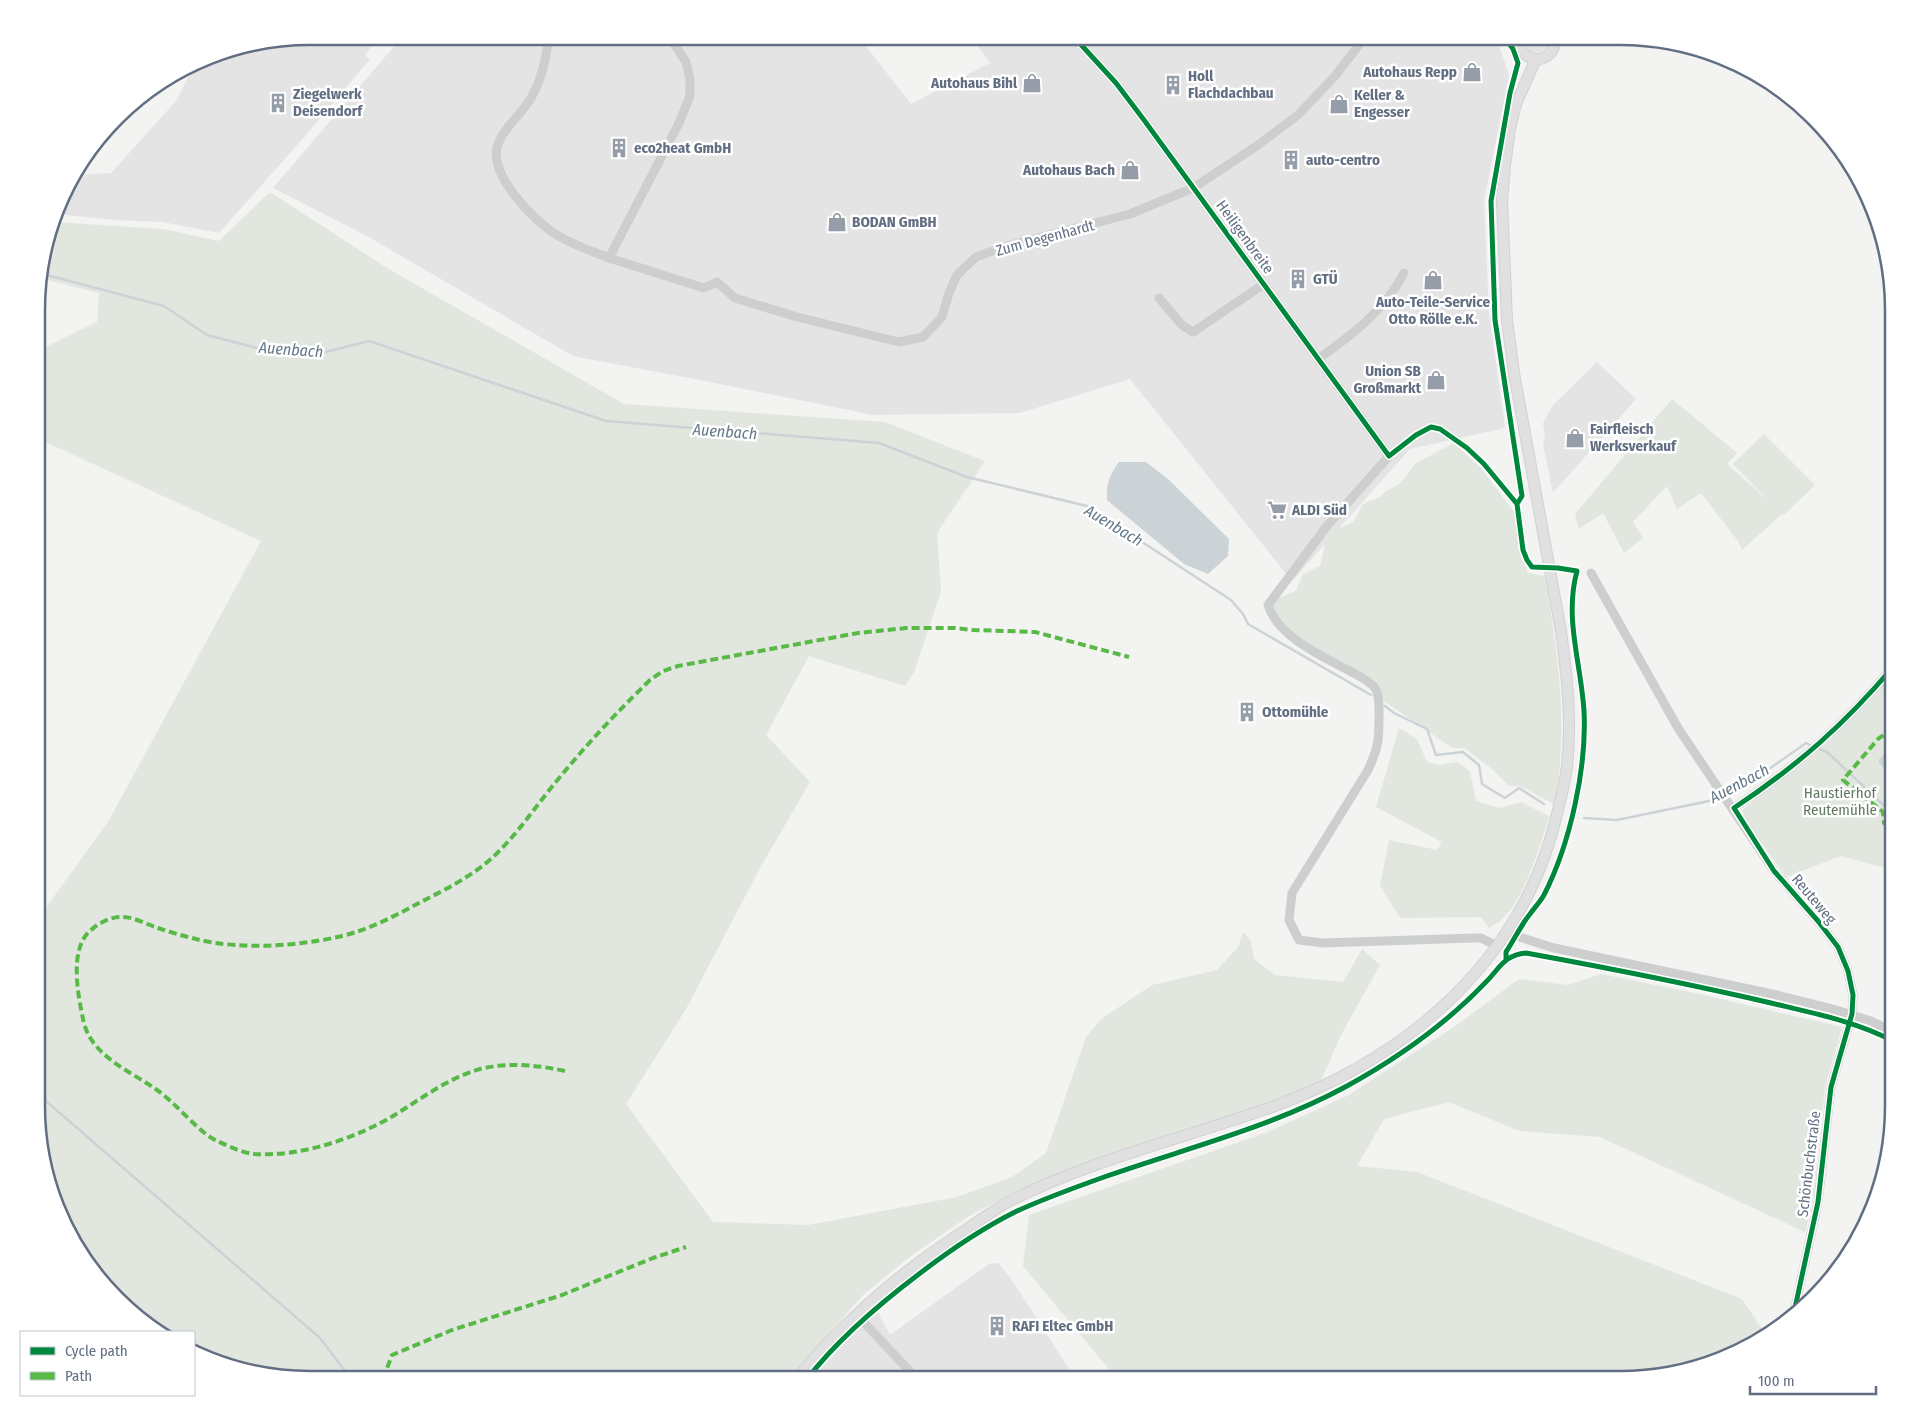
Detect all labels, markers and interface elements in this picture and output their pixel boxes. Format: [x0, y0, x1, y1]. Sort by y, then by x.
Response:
shop icon: Autohaus Repp [1461, 61, 1483, 83]
place label: Autohaus Repp [1362, 63, 1457, 81]
place label: Holl Flachdachbau [1188, 67, 1274, 102]
shop icon: Autohaus Bihl [1021, 72, 1043, 94]
place label: Autohaus Bihl [930, 74, 1018, 92]
building icon: Holl Flachdachbau [1162, 74, 1184, 96]
place label: Ziegelwerk Deisendorf [293, 85, 363, 120]
place label: Keller & Engesser [1354, 86, 1410, 121]
building icon: Ziegelwerk Deisendorf [267, 92, 289, 114]
shop icon: Keller & Engesser [1328, 93, 1350, 115]
building icon: eco2heat GmbH [608, 137, 630, 159]
place label: eco2heat GmbH [634, 139, 731, 157]
building icon: auto-centro [1280, 149, 1302, 171]
place label: auto-centro [1306, 151, 1380, 169]
shop icon: Autohaus Bach [1119, 159, 1141, 181]
place label: Autohaus Bach [1022, 161, 1115, 179]
street label: Heiligenbreite [1212, 197, 1278, 277]
shop icon: BODAN GmBH [826, 211, 848, 233]
place label: BODAN GmBH [852, 213, 937, 231]
street label: Zum Degenhardt [994, 216, 1096, 260]
building icon: GTÜ [1287, 268, 1309, 290]
shop icon: Auto-Teile-Service Otto Rölle e.K. [1422, 269, 1444, 291]
place label: GTÜ [1313, 270, 1338, 288]
place label: Auto-Teile-Service Otto Rölle e.K. [1375, 293, 1490, 328]
water label: Auenbach [257, 338, 324, 361]
place label: Union SB Großmarkt [1353, 362, 1422, 397]
shop icon: Union SB Großmarkt [1425, 369, 1447, 391]
water label: Auenbach [691, 420, 758, 443]
place label: Fairfleisch Werksverkauf [1590, 420, 1677, 455]
shop icon: Fairfleisch Werksverkauf [1564, 427, 1586, 449]
supermarket icon: ALDI Süd [1266, 499, 1288, 521]
water label: Auenbach [1080, 500, 1146, 550]
place label: ALDI Süd [1291, 501, 1347, 519]
building icon: Ottomühle [1236, 701, 1258, 723]
place label: Ottomühle [1262, 703, 1329, 721]
water label: Auenbach [1705, 760, 1772, 807]
park label: Haustierhof Reutemühle [1803, 784, 1878, 819]
street label: Reuteweg [1788, 870, 1840, 928]
street label: Schönbuchstraße [1794, 1110, 1824, 1218]
building icon: RAFI Eltec GmbH [986, 1315, 1008, 1337]
place label: RAFI Eltec GmbH [1012, 1317, 1113, 1335]
legend [20, 1331, 195, 1396]
text: Cycle path [65, 1342, 128, 1360]
scale bar [1750, 1364, 1876, 1396]
text: Path [65, 1367, 92, 1385]
text: 100 m [1758, 1372, 1795, 1390]

